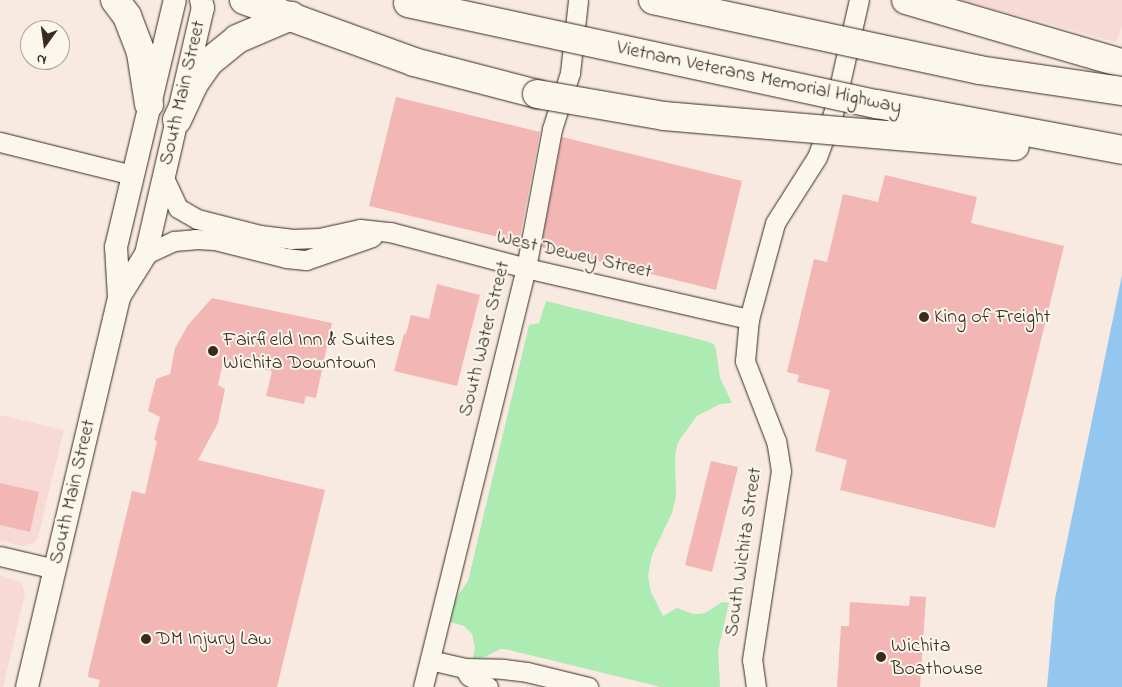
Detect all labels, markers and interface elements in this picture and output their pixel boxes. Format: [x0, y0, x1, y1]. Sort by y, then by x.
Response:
street label: South Main Street [155, 18, 211, 168]
north arrow [20, 20, 70, 70]
street label: Vietnam Veterans Memorial Highway [614, 36, 904, 120]
text: N [34, 48, 49, 70]
street label: West Dewey Street [494, 225, 654, 285]
street label: South Water Street [454, 259, 516, 419]
place label: King of Freight [934, 305, 1050, 329]
marker: King of Freight [918, 311, 930, 323]
place label: Fairfield Inn & Suites Wichita Downtown [223, 328, 395, 375]
marker: Fairfield Inn & Suites Wichita Downtown [207, 345, 219, 357]
street label: South Main Street [45, 417, 101, 567]
street label: South Wichita Street [720, 466, 768, 638]
place label: DM Injury Law [156, 627, 271, 651]
marker: DM Injury Law [140, 633, 152, 645]
place label: Wichita Boathouse [891, 634, 983, 681]
marker: Wichita Boathouse [875, 651, 887, 663]

